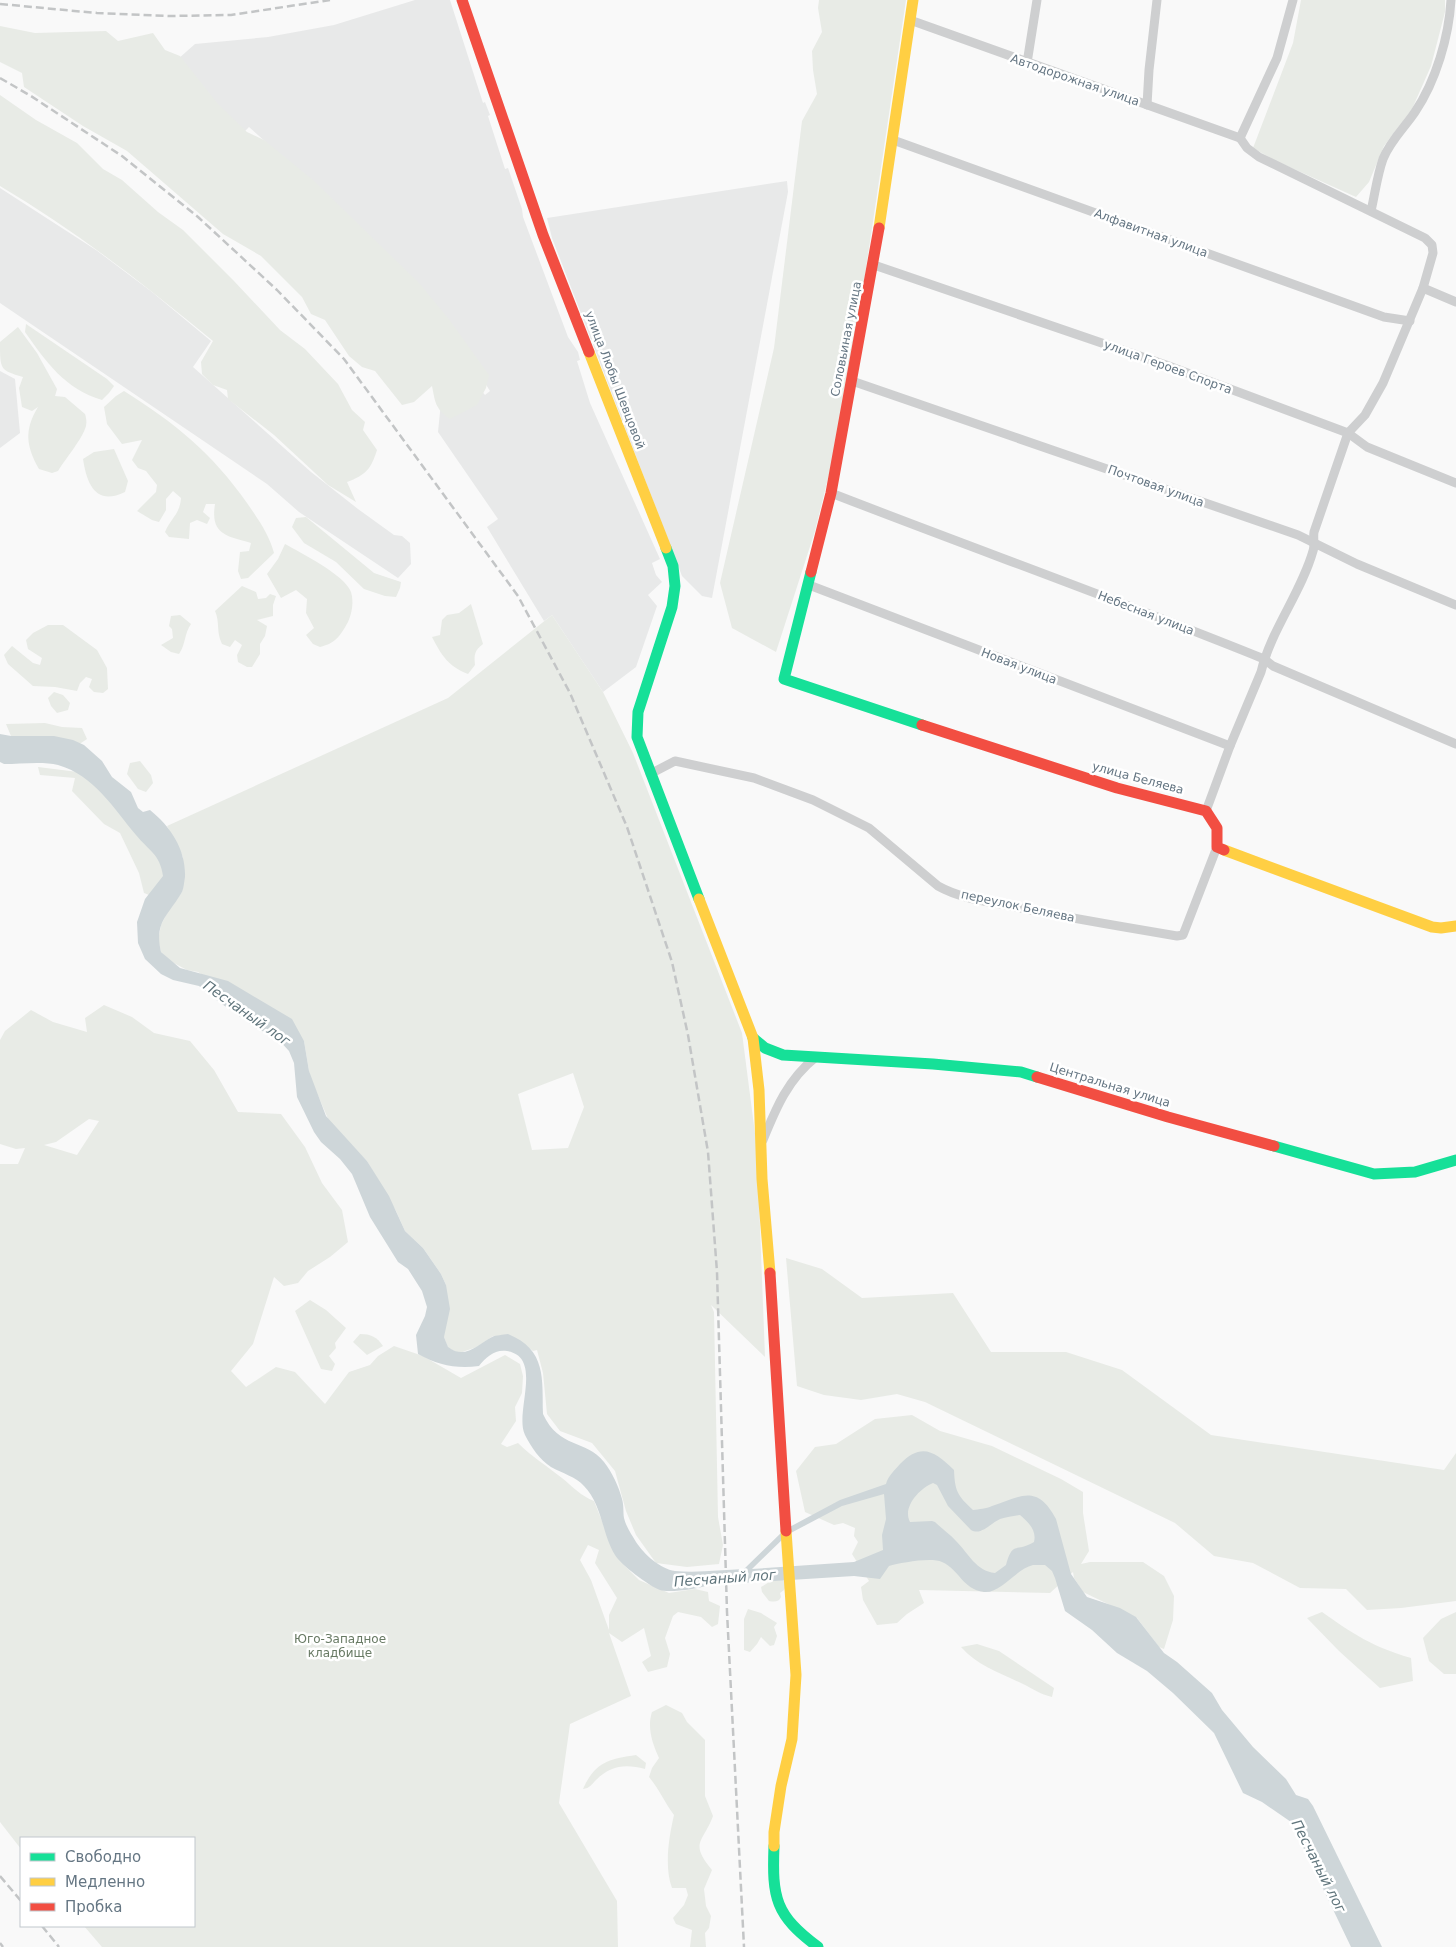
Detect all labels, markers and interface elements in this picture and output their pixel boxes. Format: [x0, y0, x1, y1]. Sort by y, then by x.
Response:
street label: Автодорожная улица [1009, 51, 1141, 109]
street label: Алфавитная улица [1092, 206, 1210, 260]
street label: Соловьиная улица [828, 280, 864, 398]
street label: улица Любы Шевцовой [582, 309, 648, 451]
street label: улица Героев Спорта [1102, 337, 1234, 397]
street label: Почтовая улица [1106, 462, 1206, 510]
street label: Небесная улица [1096, 588, 1196, 638]
street label: Новая улица [979, 645, 1059, 687]
street label: улица Беляева [1091, 759, 1185, 797]
street label: переулок Беляева [960, 887, 1076, 925]
water label: Песчаный лог [201, 977, 294, 1049]
street label: Центральная улица [1048, 1060, 1172, 1110]
water label: Песчаный лог [673, 1566, 777, 1590]
park label: Юго-Западное кладбище [294, 1632, 386, 1660]
water label: Песчаный лог [1289, 1817, 1350, 1916]
legend [20, 1837, 195, 1927]
text: Свободно [65, 1848, 141, 1866]
text: Медленно [65, 1873, 145, 1891]
text: Пробка [65, 1898, 122, 1916]

